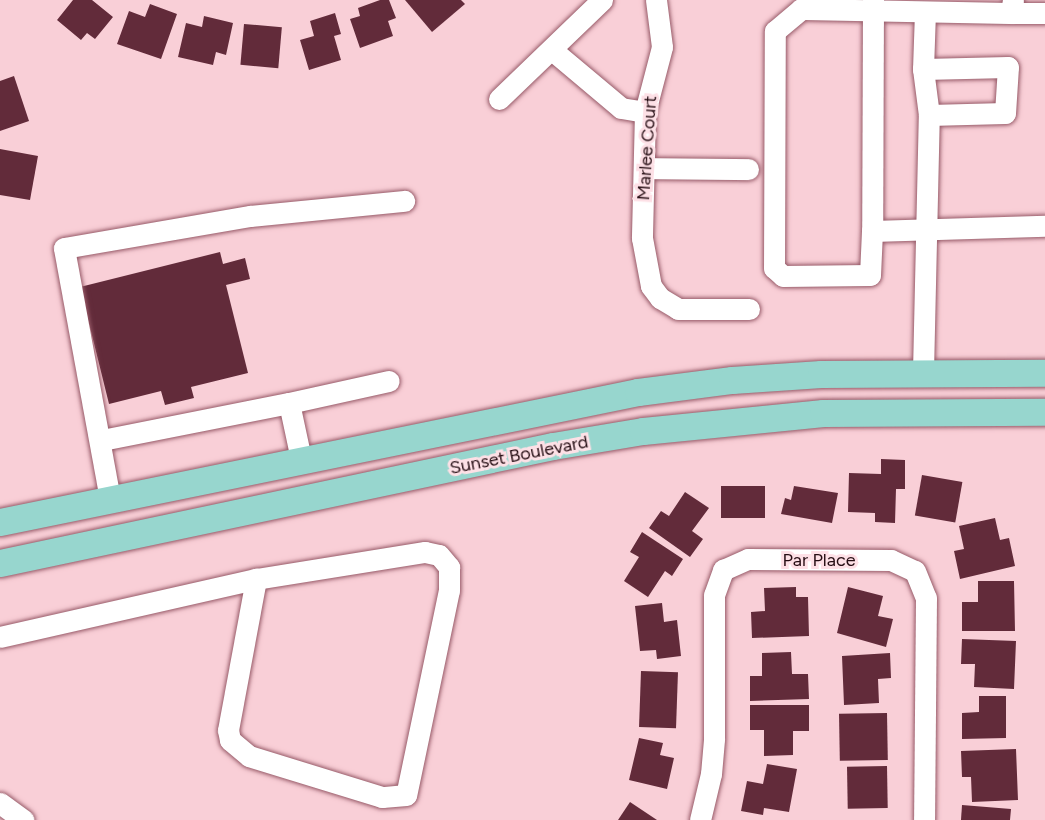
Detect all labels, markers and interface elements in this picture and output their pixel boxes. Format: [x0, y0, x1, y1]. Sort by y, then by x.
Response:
street label: Marlee Court [633, 95, 661, 201]
street label: Sunset Boulevard [448, 431, 590, 479]
street label: Par Place [782, 549, 856, 571]

